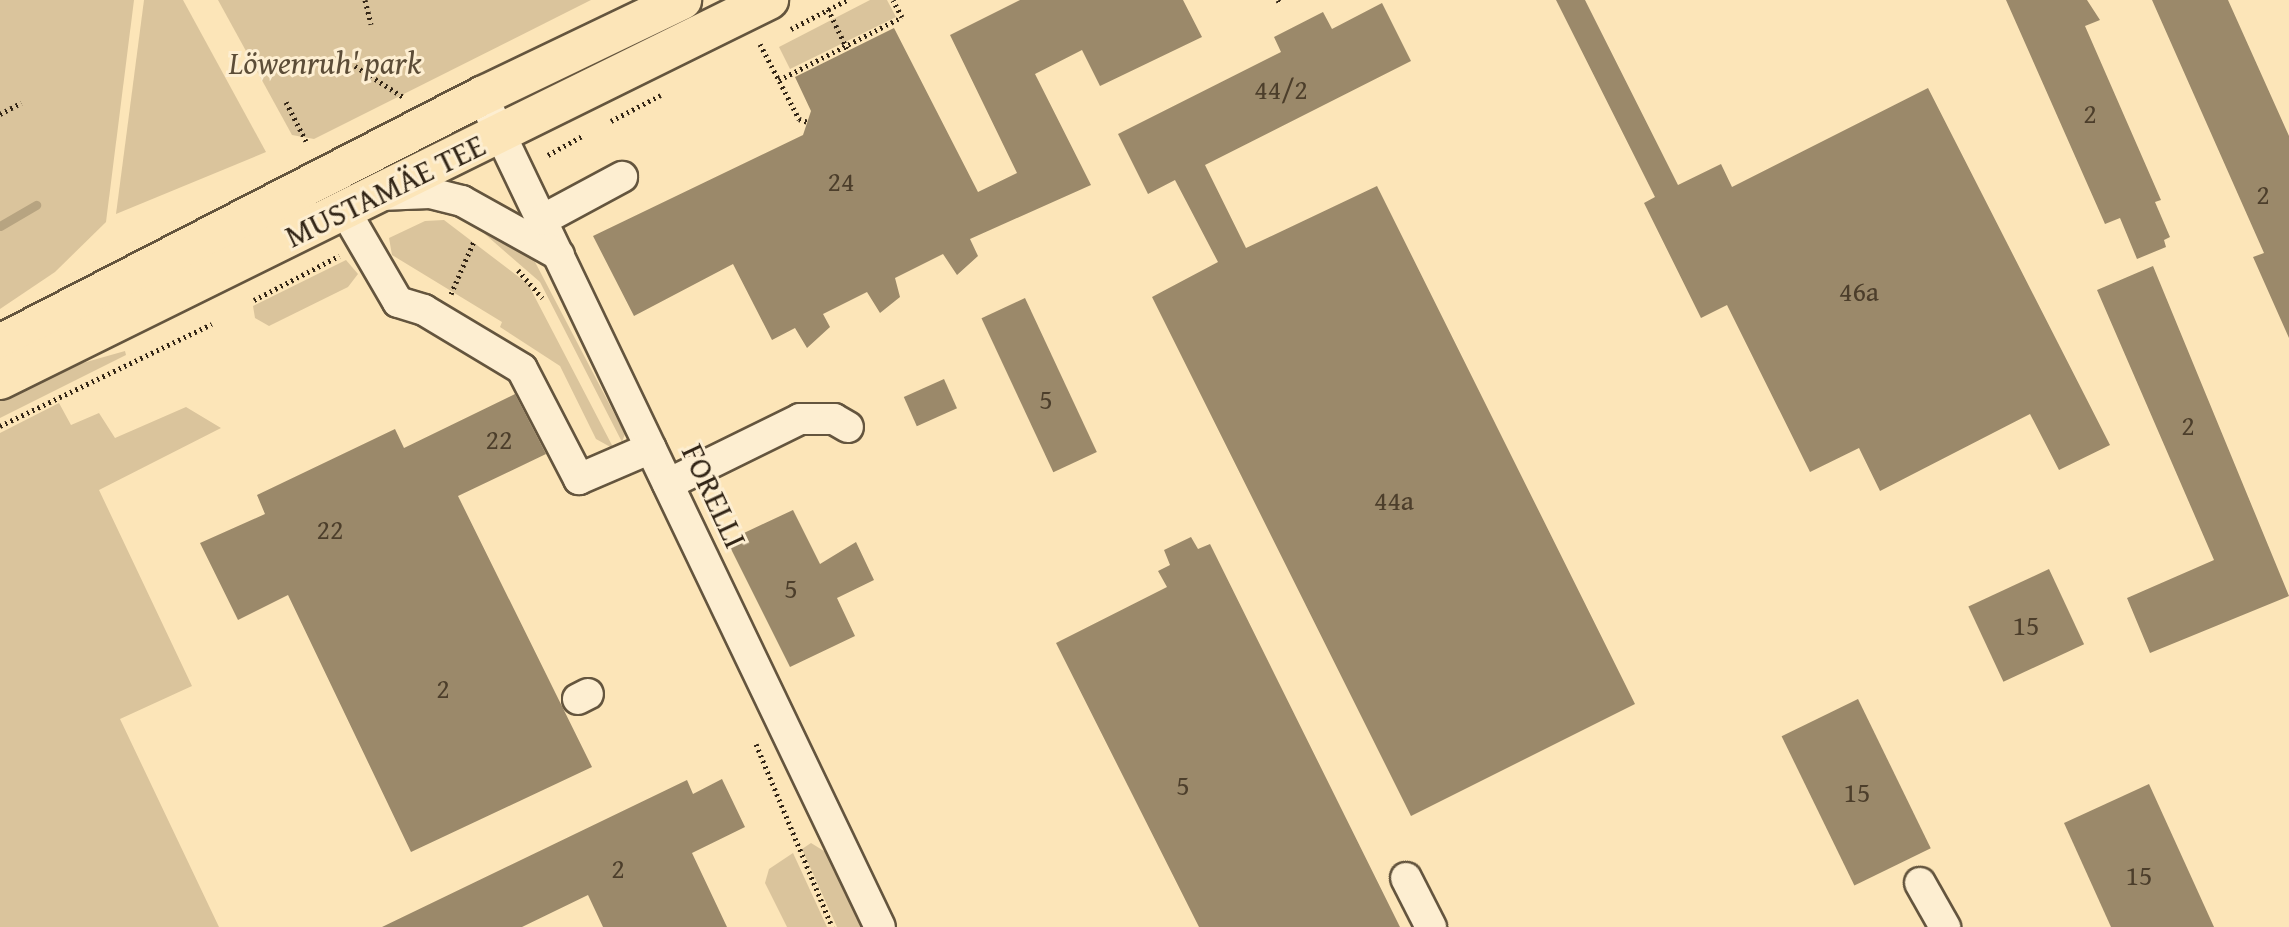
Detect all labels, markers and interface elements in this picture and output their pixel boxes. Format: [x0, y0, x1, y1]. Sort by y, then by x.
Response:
park label: Löwenruh' park [229, 44, 421, 82]
house number: 44/2 [1254, 72, 1308, 106]
house number: 2 [2083, 96, 2097, 130]
street label: MUSTAMÄE TEE [279, 126, 491, 256]
house number: 24 [828, 164, 854, 198]
house number: 2 [2256, 177, 2270, 211]
house number: 46a [1839, 274, 1879, 308]
house number: 5 [1039, 382, 1053, 416]
house number: 2 [2181, 408, 2195, 442]
house number: 22 [486, 422, 512, 456]
street label: FORELLI [673, 438, 755, 554]
house number: 44a [1374, 483, 1414, 517]
house number: 22 [317, 512, 343, 546]
house number: 5 [784, 571, 798, 605]
house number: 15 [2013, 608, 2039, 642]
house number: 2 [436, 671, 450, 705]
house number: 5 [1176, 768, 1190, 802]
house number: 15 [1844, 775, 1870, 809]
house number: 2 [611, 851, 625, 885]
house number: 15 [2126, 858, 2152, 892]

